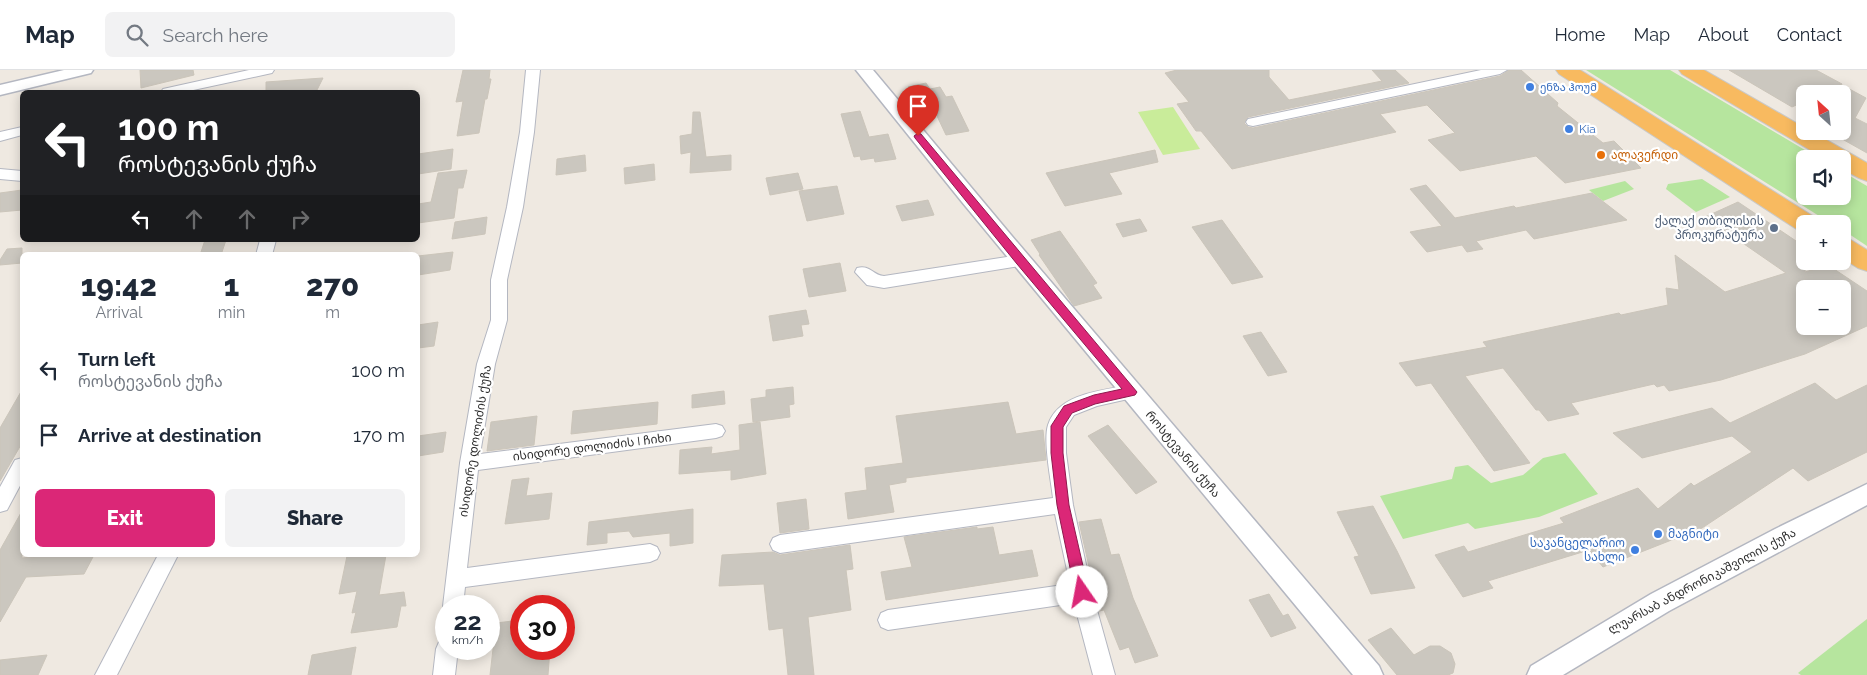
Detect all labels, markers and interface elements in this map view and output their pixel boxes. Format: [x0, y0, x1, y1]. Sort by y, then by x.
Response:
search box [105, 12, 455, 57]
text: Map [25, 20, 75, 49]
icon: search [123, 21, 151, 49]
text: Search here [163, 24, 268, 46]
text: Home [1554, 24, 1605, 45]
text: Map [1633, 24, 1670, 45]
text: About [1698, 24, 1749, 45]
text: Contact [1777, 24, 1842, 45]
marker: ენზა ჰოუმ [1524, 81, 1536, 93]
place label: ენზა ჰოუმ [1540, 81, 1597, 94]
pin [897, 85, 939, 136]
north arrow [1796, 85, 1851, 140]
map controls [1796, 85, 1851, 335]
icon: arrive [904, 92, 932, 120]
text: 100 m [118, 107, 219, 148]
icon: left [35, 110, 100, 175]
place label: Kia [1579, 122, 1596, 136]
marker: Kia [1563, 123, 1575, 135]
place label: ალავერდი [1611, 148, 1678, 163]
marker: ალავერდი [1595, 149, 1607, 161]
button: sound [1796, 150, 1851, 205]
text: როსტევანის ქუჩა [118, 151, 317, 177]
icon: left [127, 205, 155, 233]
icon: ahead [180, 205, 208, 233]
icon: ahead [233, 205, 261, 233]
icon: right [286, 205, 314, 233]
place label: ქალაქ თბილისის პროკურატურა [1655, 214, 1764, 242]
button: + [1796, 215, 1851, 270]
marker: ქალაქ თბილისის პროკურატურა [1768, 222, 1780, 234]
text: 19:42 [81, 268, 157, 303]
text: 1 [224, 268, 239, 303]
text: 270 [306, 268, 359, 303]
button: − [1796, 280, 1851, 335]
text: Arrival [95, 303, 142, 322]
text: min [218, 303, 245, 322]
text: m [325, 303, 340, 322]
text: Turn left [78, 348, 155, 370]
icon: left [35, 356, 63, 384]
text: 100 m [351, 359, 405, 381]
street label: ისიდორე დოლიძის ქუჩა [456, 364, 495, 518]
text: როსტევანის ქუჩა [78, 372, 223, 391]
street label: როსტევანის ქუჩა [1143, 408, 1223, 500]
icon: arrive [35, 421, 63, 449]
text: Arrive at destination [78, 424, 262, 446]
text: 170 m [353, 424, 405, 446]
street label: ისიდორე დოლიძის I ჩიხი [512, 430, 672, 465]
button: Exit [35, 489, 215, 547]
button: Share [225, 489, 405, 547]
street label: ლუარსაბ ანდრონიკაშვილის ქუჩა [1606, 525, 1799, 638]
place label: მაგნიტი [1668, 527, 1719, 541]
marker: მაგნიტი [1652, 528, 1664, 540]
place label: საკანცელარიო სახლი [1530, 536, 1625, 565]
marker: საკანცელარიო სახლი [1629, 544, 1641, 556]
position arrow [1055, 565, 1107, 617]
speed limit sign: 30 [510, 595, 575, 660]
text: 22 [453, 606, 482, 636]
text: km/h [452, 633, 483, 647]

